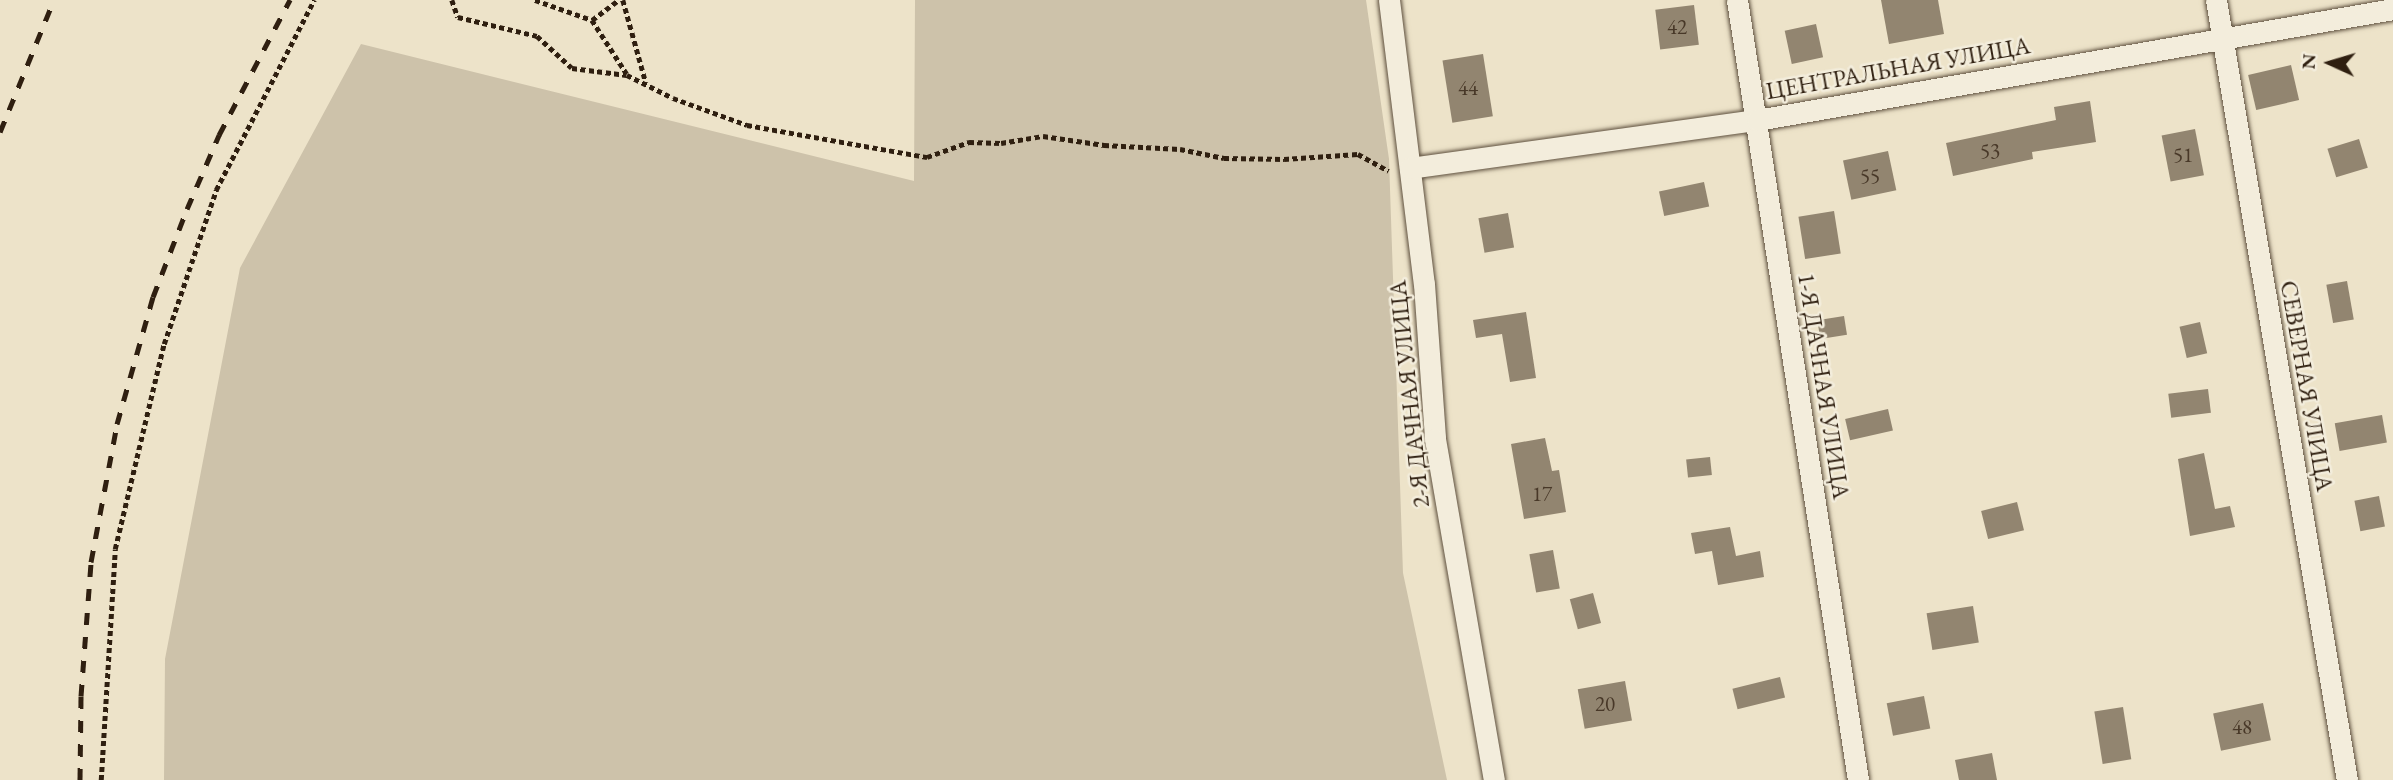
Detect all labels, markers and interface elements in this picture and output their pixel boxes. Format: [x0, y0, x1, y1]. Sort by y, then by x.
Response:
house number: 42 [1667, 14, 1687, 40]
north arrow [2295, 28, 2365, 98]
street label: ЦЕНТРАЛЬНАЯ УЛИЦА [1764, 31, 2032, 105]
text: N [2296, 53, 2322, 70]
house number: 44 [1458, 75, 1478, 101]
house number: 53 [1980, 138, 2000, 164]
house number: 51 [2173, 142, 2193, 168]
house number: 55 [1860, 163, 1880, 189]
street label: 1-Я ДАЧНАЯ УЛИЦА [1792, 271, 1856, 501]
street label: СЕВЕРНАЯ УЛИЦА [2274, 278, 2340, 494]
street label: 2-Я ДАЧНАЯ УЛИЦА [1383, 279, 1435, 509]
house number: 17 [1532, 481, 1552, 507]
house number: 20 [1595, 691, 1615, 717]
house number: 48 [2232, 714, 2252, 740]

